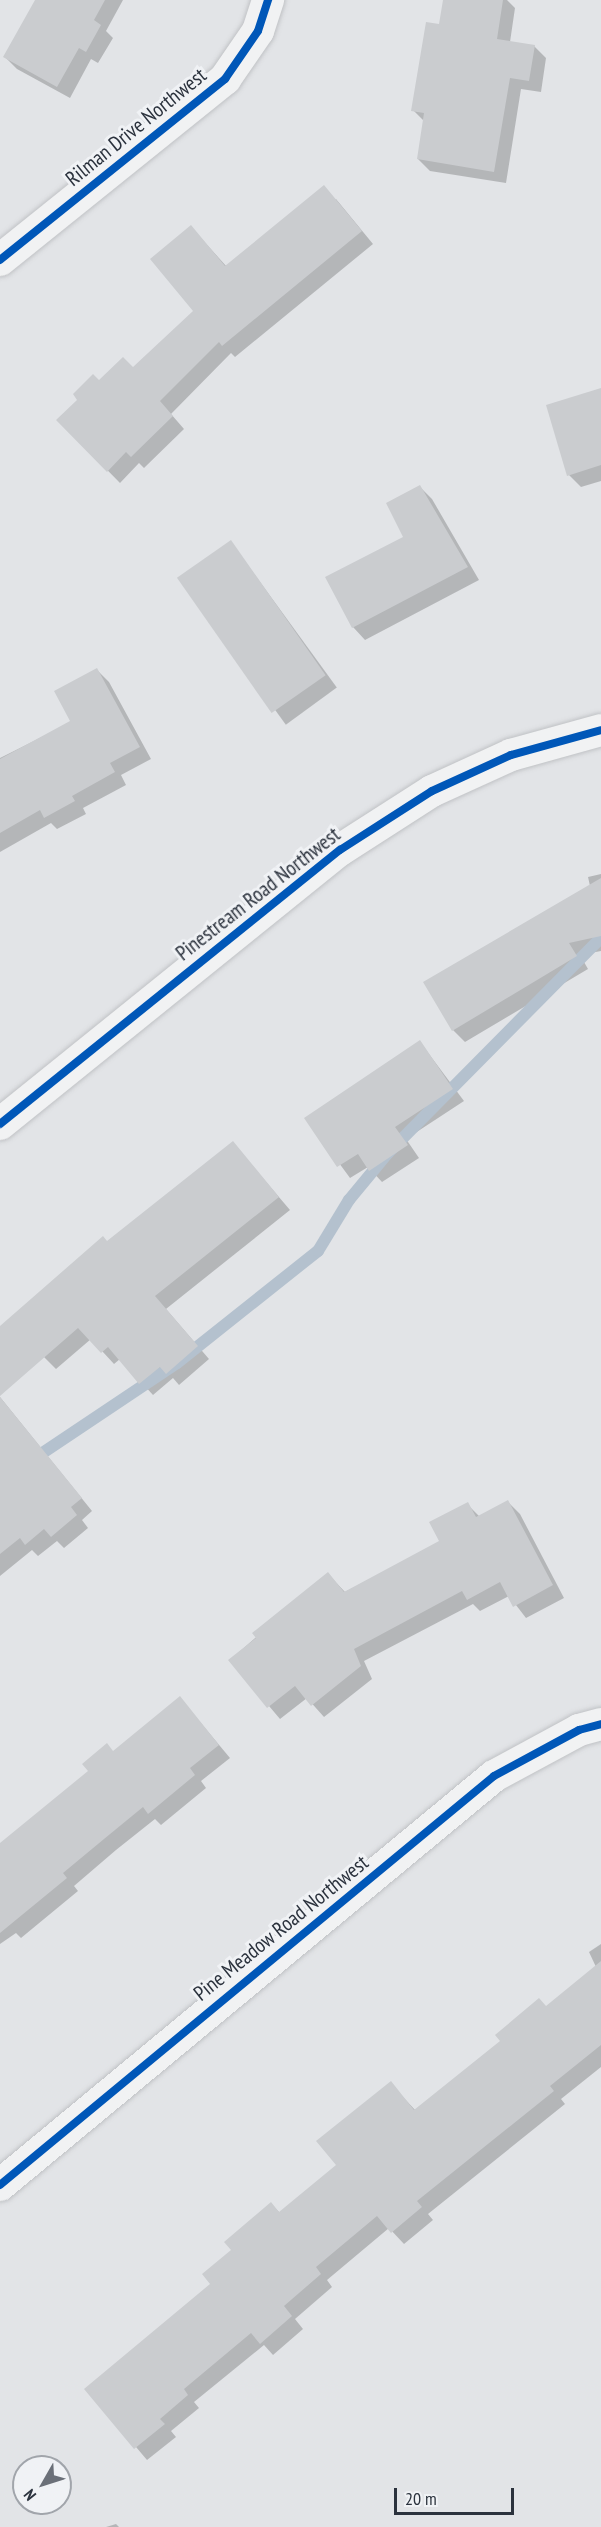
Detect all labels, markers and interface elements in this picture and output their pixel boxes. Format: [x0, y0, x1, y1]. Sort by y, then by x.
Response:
street label: Rilman Drive Northwest [61, 63, 211, 191]
street label: Pinestream Road Northwest [171, 822, 345, 966]
street label: Pine Meadow Road Northwest [189, 1850, 373, 2006]
north arrow [12, 2455, 72, 2515]
scale bar [397, 2476, 517, 2514]
text: N [19, 2485, 40, 2505]
text: 20 m [405, 2487, 437, 2510]

